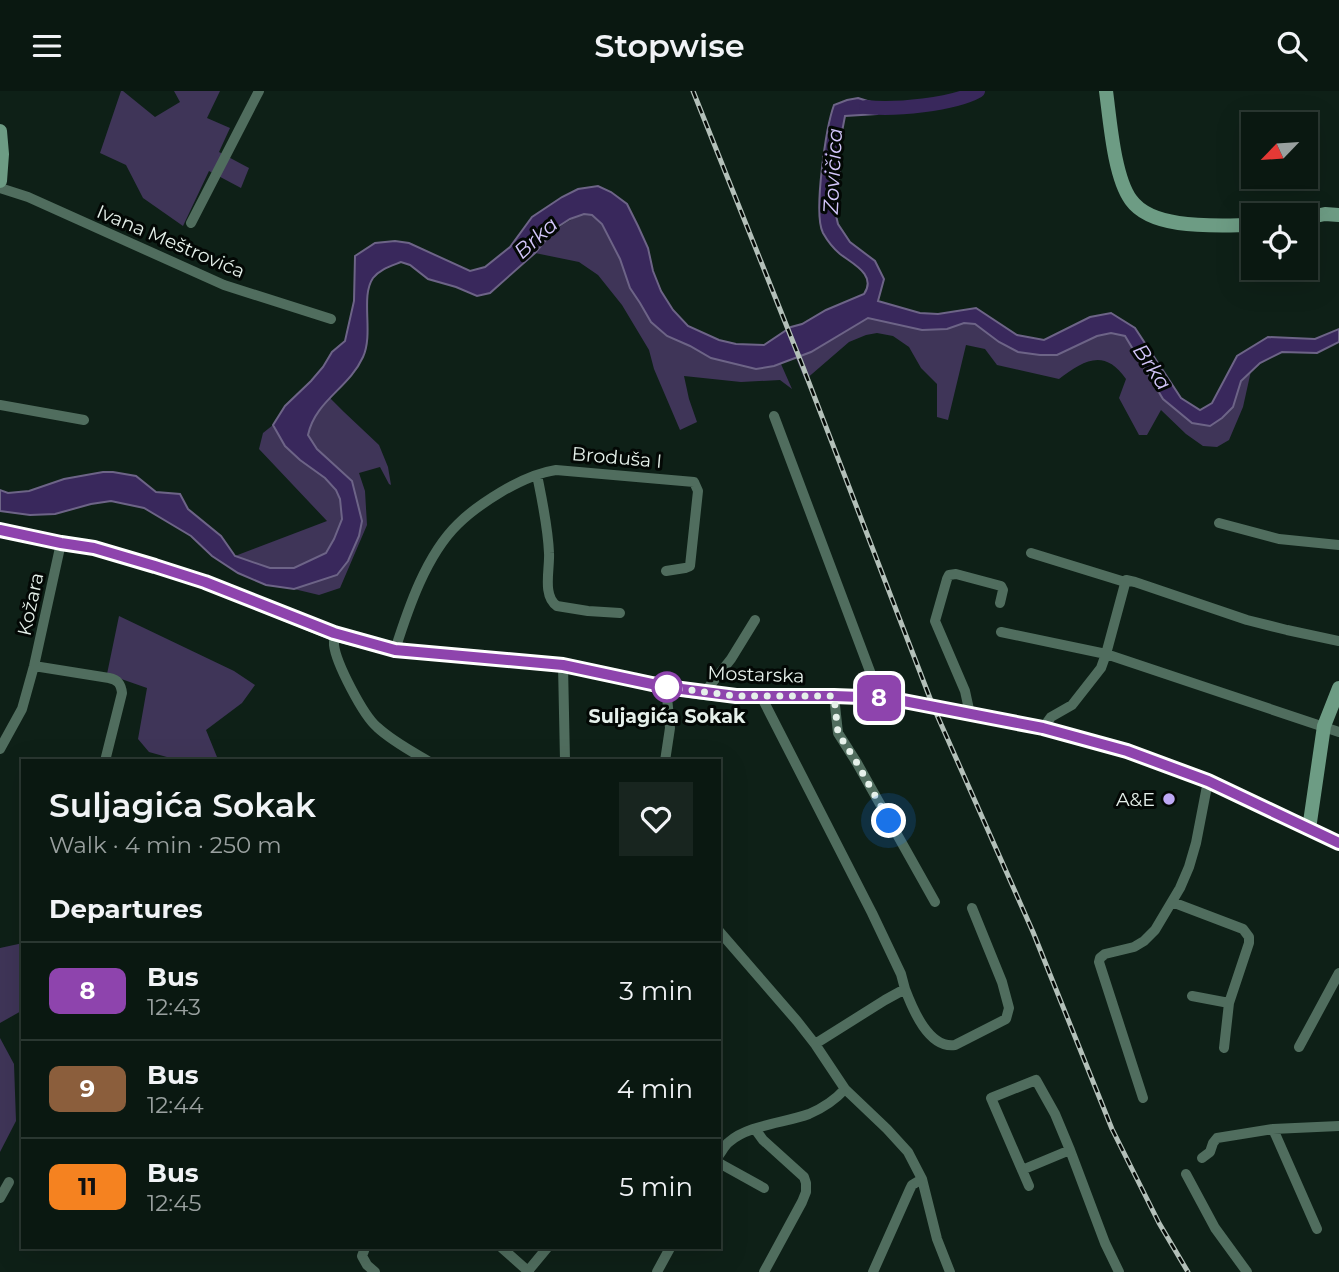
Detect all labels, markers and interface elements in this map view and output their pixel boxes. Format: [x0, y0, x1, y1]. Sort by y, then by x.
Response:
text: Stopwise [594, 26, 745, 65]
icon: menu [28, 27, 66, 65]
icon: search [1273, 27, 1311, 65]
north arrow [1241, 112, 1318, 189]
map controls [1241, 112, 1318, 280]
water label: Zovičica [818, 127, 847, 216]
street label: Ivana Meštrovića [93, 200, 248, 283]
button: locate [1241, 203, 1318, 280]
water label: Brka [509, 211, 563, 264]
water label: Brka [1128, 339, 1177, 395]
street label: Broduša I [571, 442, 663, 473]
street label: Kožara [13, 571, 48, 638]
street label: Mostarska [707, 661, 805, 688]
marker: Suljagića Sokak [652, 672, 682, 702]
line badge: 8 [856, 675, 902, 721]
text: 8 [871, 683, 887, 712]
place label: Suljagića Sokak [589, 705, 746, 728]
button: heart [619, 782, 693, 856]
text: Suljagića Sokak [49, 785, 316, 825]
place label: A&E [1116, 788, 1155, 811]
marker: A&E [1161, 791, 1177, 807]
your location [871, 803, 906, 838]
text: Walk · 4 min · 250 m [49, 831, 282, 859]
text: Departures [49, 893, 203, 925]
text: Bus [147, 961, 199, 993]
text: 3 min [619, 975, 693, 1007]
text: 8 [80, 976, 95, 1005]
text: 12:43 [147, 993, 201, 1021]
text: Bus [147, 1059, 199, 1091]
text: 4 min [617, 1073, 693, 1105]
text: 9 [80, 1074, 95, 1103]
text: 12:44 [147, 1091, 204, 1119]
text: Bus [147, 1157, 199, 1189]
text: 5 min [619, 1171, 693, 1203]
text: 11 [78, 1172, 97, 1201]
text: 12:45 [147, 1189, 201, 1217]

